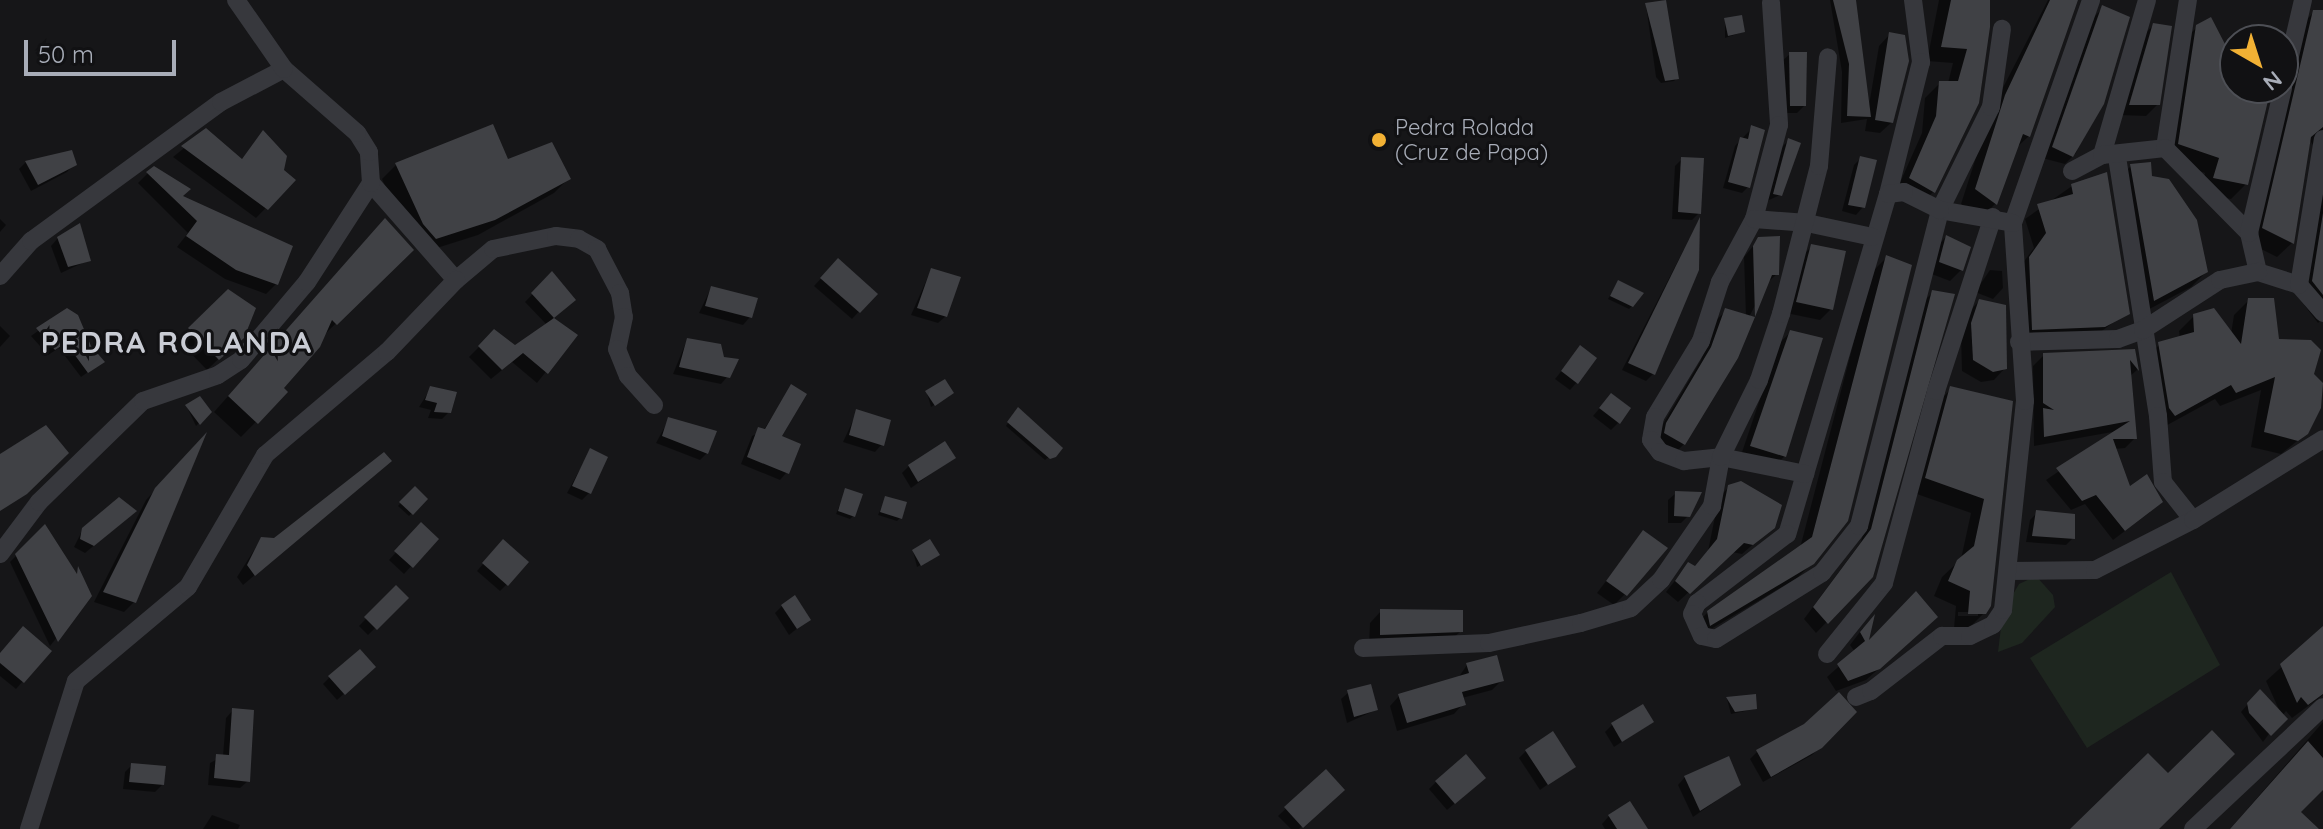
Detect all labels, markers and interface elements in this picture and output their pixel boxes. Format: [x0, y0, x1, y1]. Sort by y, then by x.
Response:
scale bar [28, 24, 180, 74]
north arrow [2219, 24, 2299, 104]
text: 50 m [38, 39, 94, 69]
text: N [2258, 65, 2288, 97]
place label: Pedra Rolada (Cruz de Papa) [1395, 114, 1548, 166]
marker: Pedra Rolada (Cruz de Papa) [1370, 131, 1388, 149]
district label: PEDRA ROLANDA [41, 324, 313, 360]

